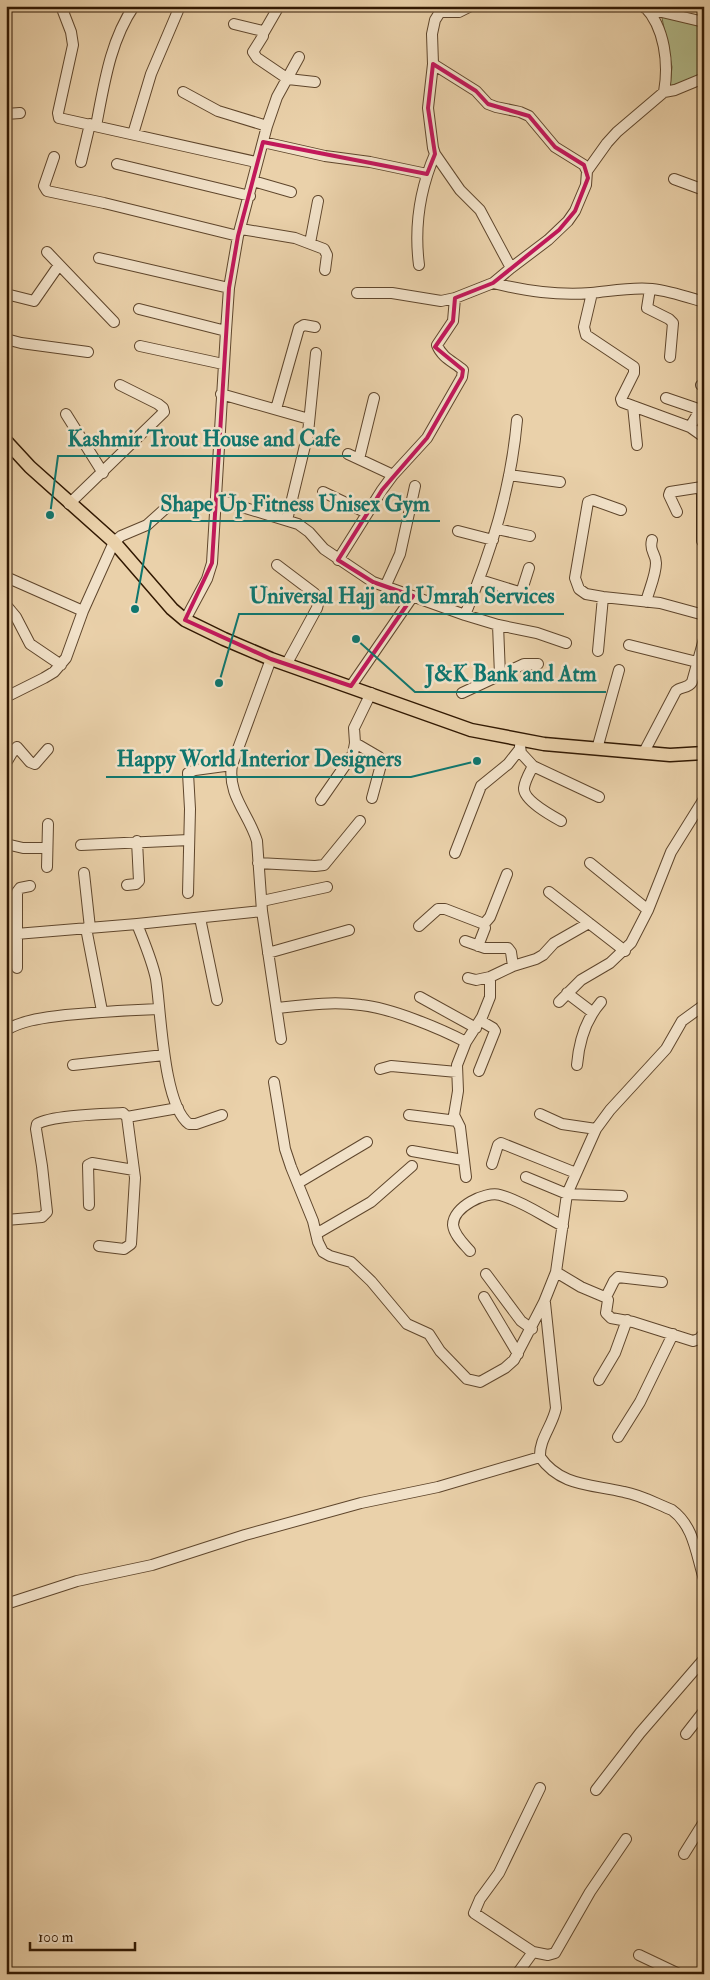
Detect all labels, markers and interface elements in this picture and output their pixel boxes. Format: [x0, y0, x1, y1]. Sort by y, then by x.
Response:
callout: Kashmir Trout House and Cafe [58, 419, 351, 456]
text: Kashmir Trout House and Cafe [67, 425, 341, 453]
callout: Shape Up Fitness Unisex Gym [151, 484, 440, 521]
text: Shape Up Fitness Unisex Gym [160, 490, 431, 519]
callout: Universal Hajj and Umrah Services [239, 577, 564, 614]
text: Universal Hajj and Umrah Services [249, 582, 555, 610]
callout: J&K Bank and Atm [415, 655, 606, 692]
text: J&K Bank and Atm [424, 660, 598, 689]
callout: Happy World Interior Designers [106, 740, 411, 777]
text: Happy World Interior Designers [116, 745, 402, 774]
scale bar [30, 1920, 135, 1952]
text: 100 m [38, 1928, 74, 1947]

